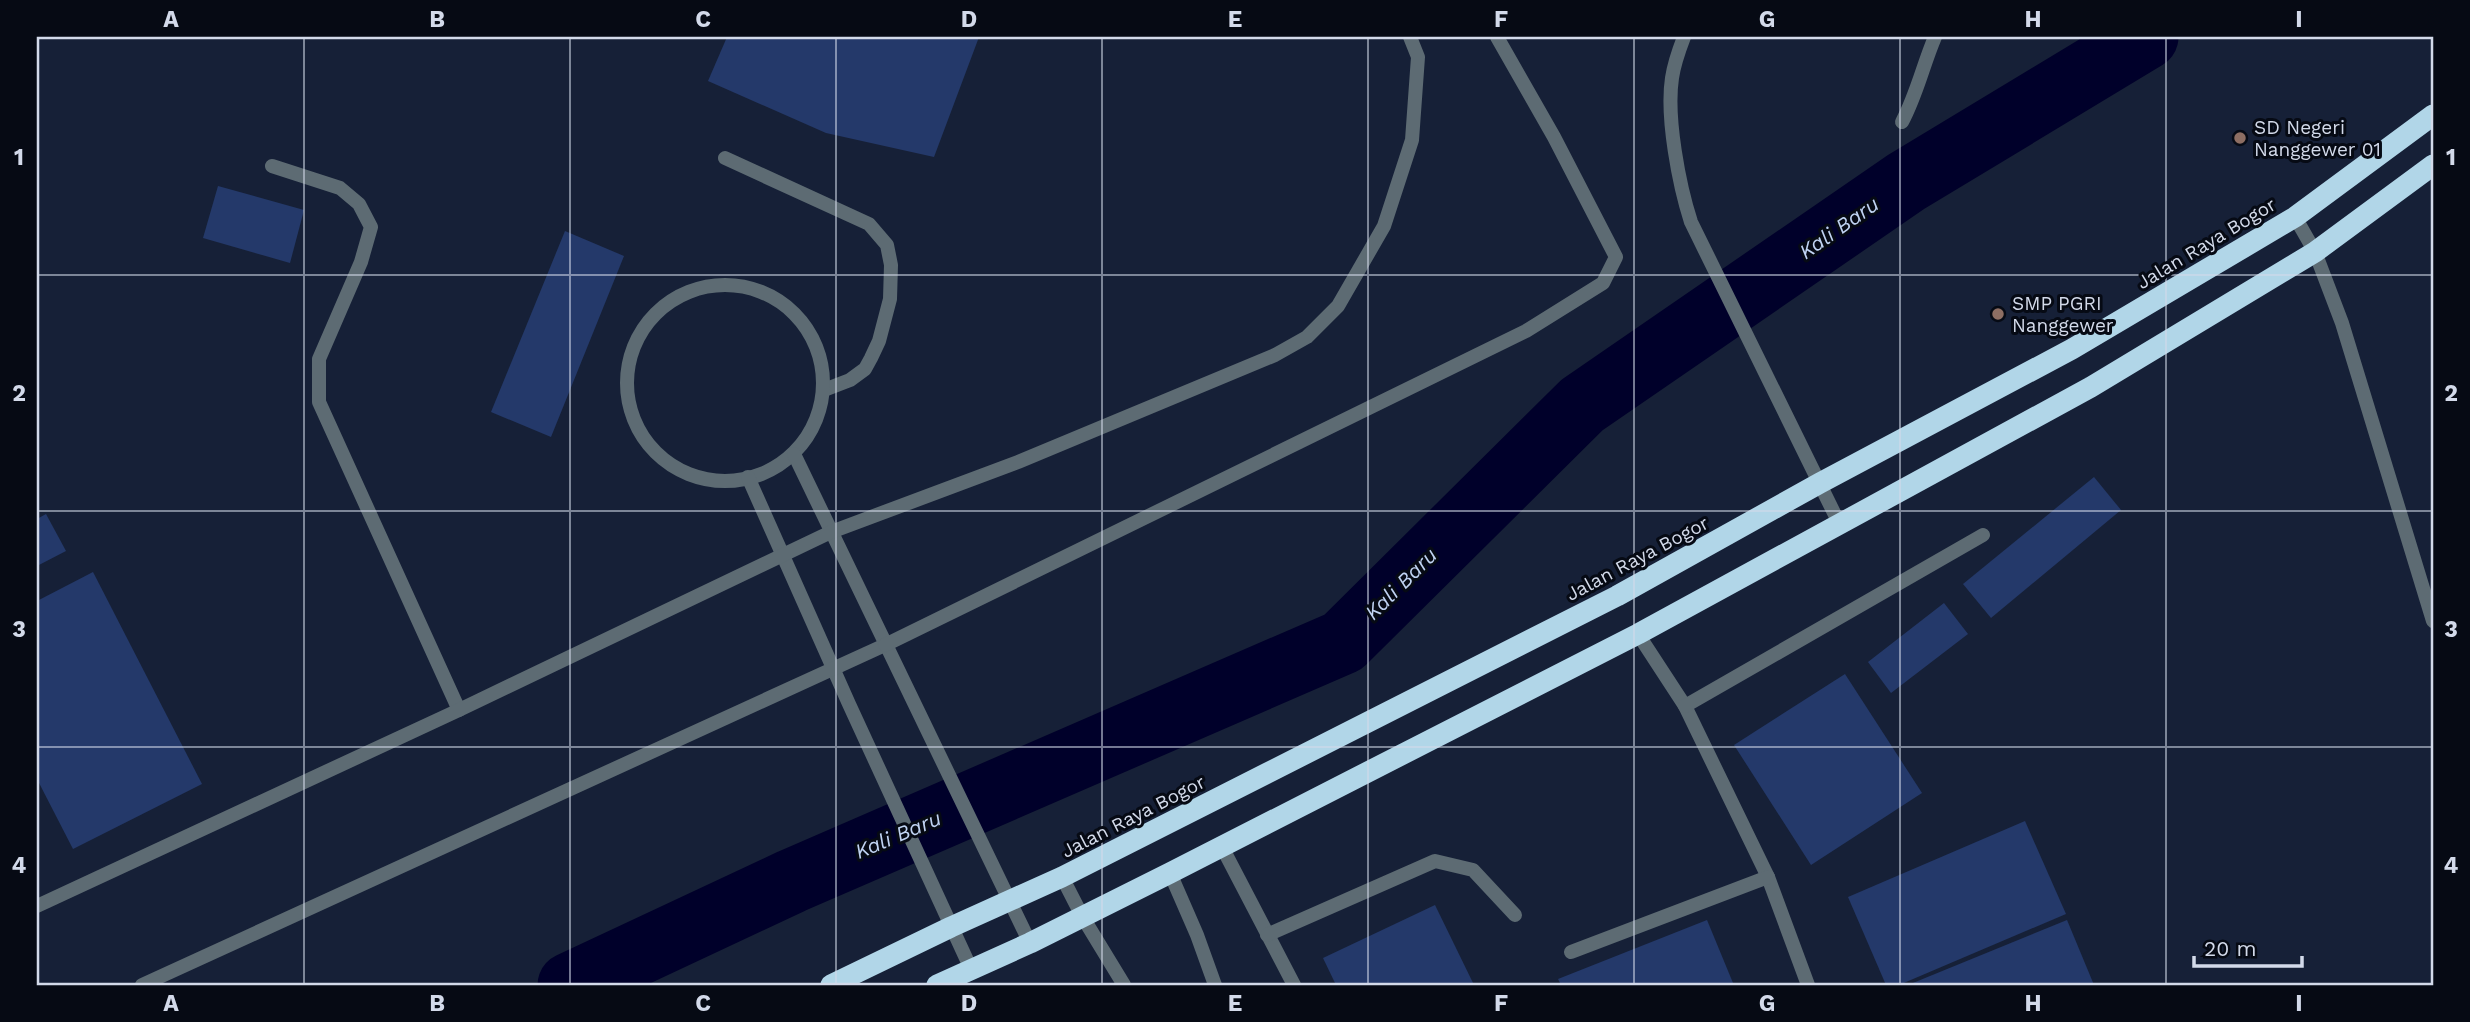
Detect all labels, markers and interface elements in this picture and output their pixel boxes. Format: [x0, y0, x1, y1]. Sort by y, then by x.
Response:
text: A [163, 6, 179, 33]
text: B [429, 6, 445, 33]
text: C [695, 6, 711, 33]
text: D [961, 6, 977, 33]
text: E [1228, 6, 1242, 33]
text: F [1494, 6, 1508, 33]
text: G [1759, 6, 1775, 33]
text: H [2024, 6, 2042, 33]
text: I [2295, 6, 2303, 33]
place label: SD Negeri Nanggewer 01 [2254, 116, 2381, 161]
marker: SD Negeri Nanggewer 01 [2232, 130, 2248, 146]
text: 1 [14, 144, 24, 171]
text: 1 [2446, 144, 2456, 171]
water label: Kali Baru [1794, 191, 1883, 264]
street label: Jalan Raya Bogor [2133, 193, 2280, 294]
place label: SMP PGRI Nanggewer [2012, 292, 2114, 337]
marker: SMP PGRI Nanggewer [1990, 306, 2006, 322]
text: 2 [12, 380, 26, 407]
text: 2 [2444, 380, 2458, 407]
street label: Jalan Raya Bogor [1562, 511, 1713, 606]
water label: Kali Baru [1359, 542, 1442, 625]
text: 3 [12, 616, 26, 643]
text: 3 [2444, 616, 2458, 643]
street label: Jalan Raya Bogor [1058, 770, 1209, 863]
water label: Kali Baru [851, 805, 945, 864]
text: 4 [12, 852, 27, 879]
text: 4 [2444, 852, 2459, 879]
scale bar [2194, 924, 2302, 968]
text: 20 m [2204, 936, 2256, 961]
text: A [163, 990, 179, 1017]
text: B [429, 990, 445, 1017]
text: C [695, 990, 711, 1017]
text: D [961, 990, 977, 1017]
text: E [1228, 990, 1242, 1017]
text: F [1494, 990, 1508, 1017]
text: G [1759, 990, 1775, 1017]
text: H [2024, 990, 2042, 1017]
text: I [2295, 990, 2303, 1017]

